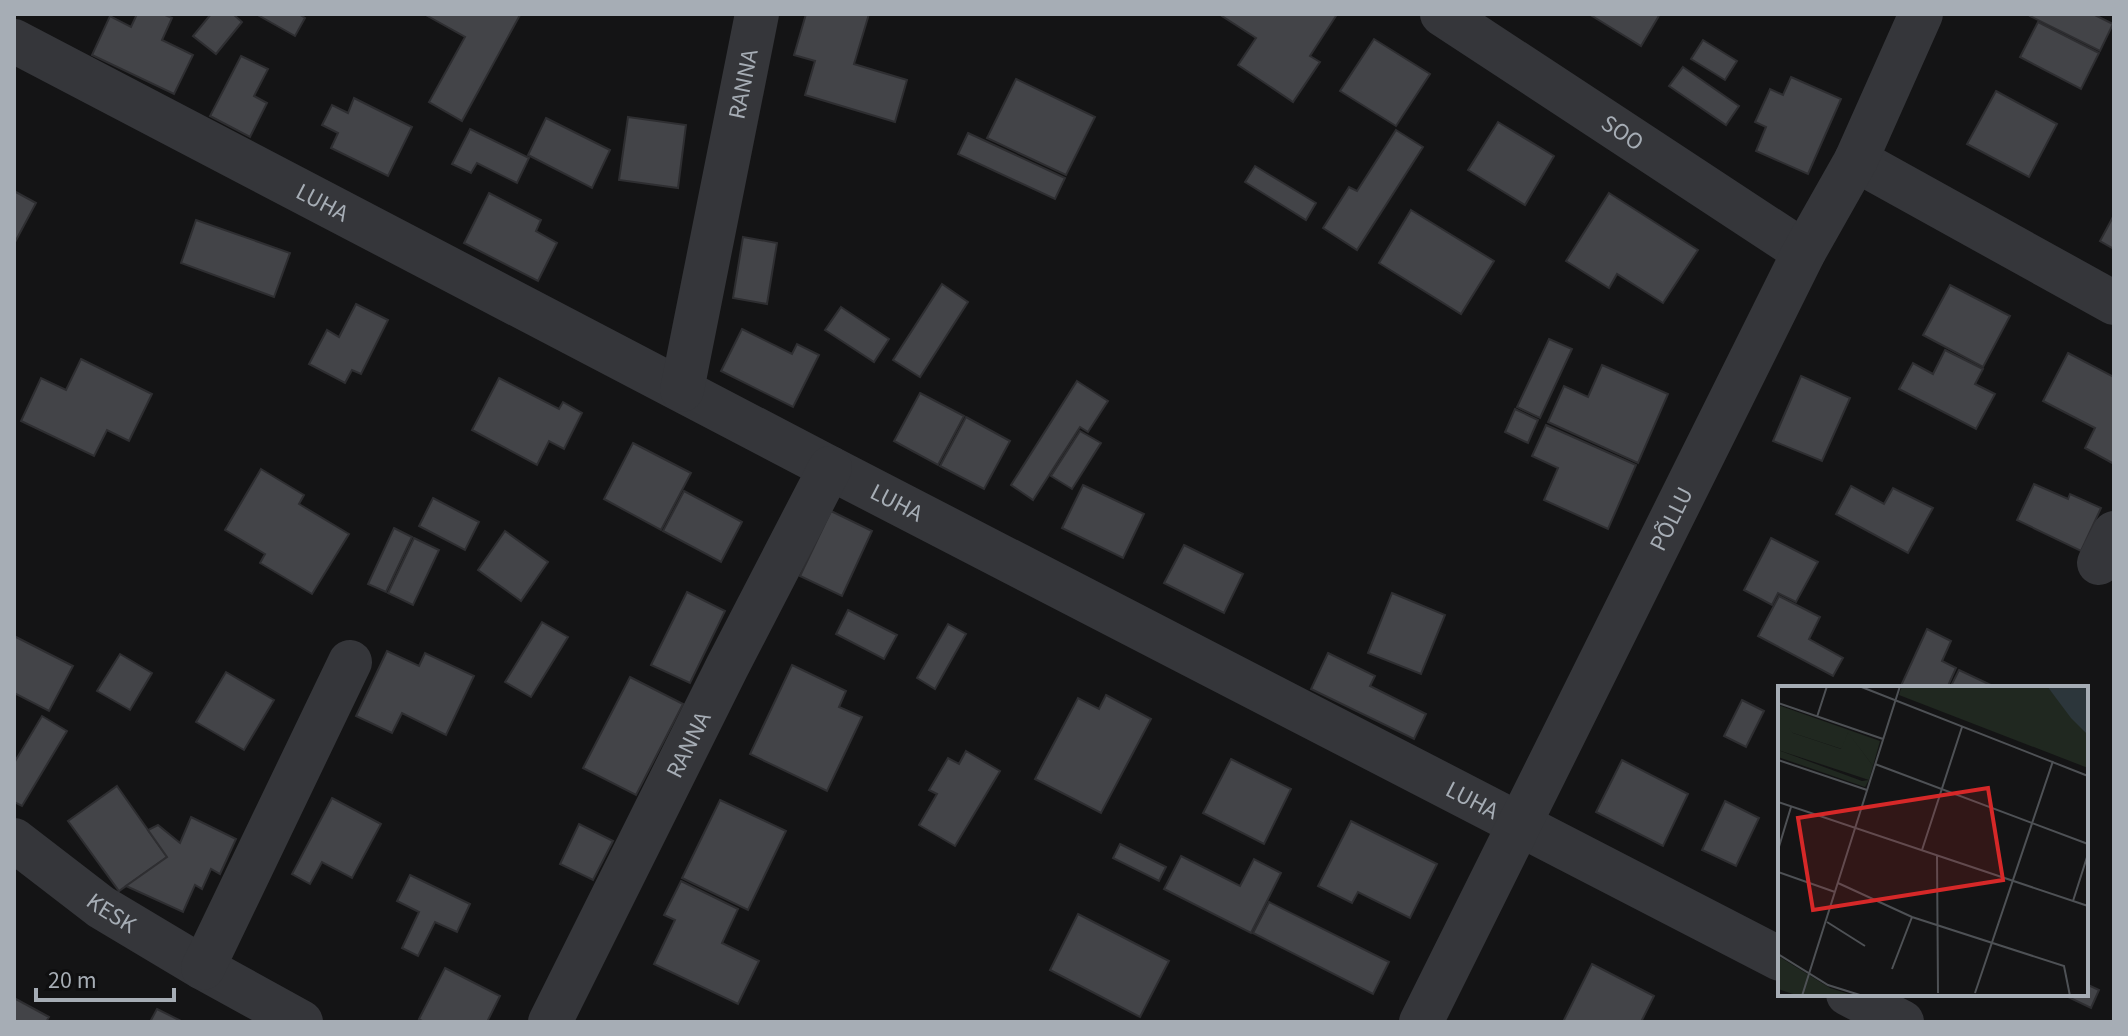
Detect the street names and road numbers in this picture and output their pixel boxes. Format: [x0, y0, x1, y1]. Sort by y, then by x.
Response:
street label: RANNA [719, 46, 767, 122]
street label: SOO [1594, 106, 1651, 160]
street label: LUHA [290, 174, 355, 231]
street label: LUHA [864, 474, 929, 531]
street label: PÕLLU [1641, 481, 1702, 557]
street label: RANNA [657, 705, 720, 784]
street label: LUHA [1440, 772, 1505, 828]
street label: KESK [79, 884, 143, 942]

